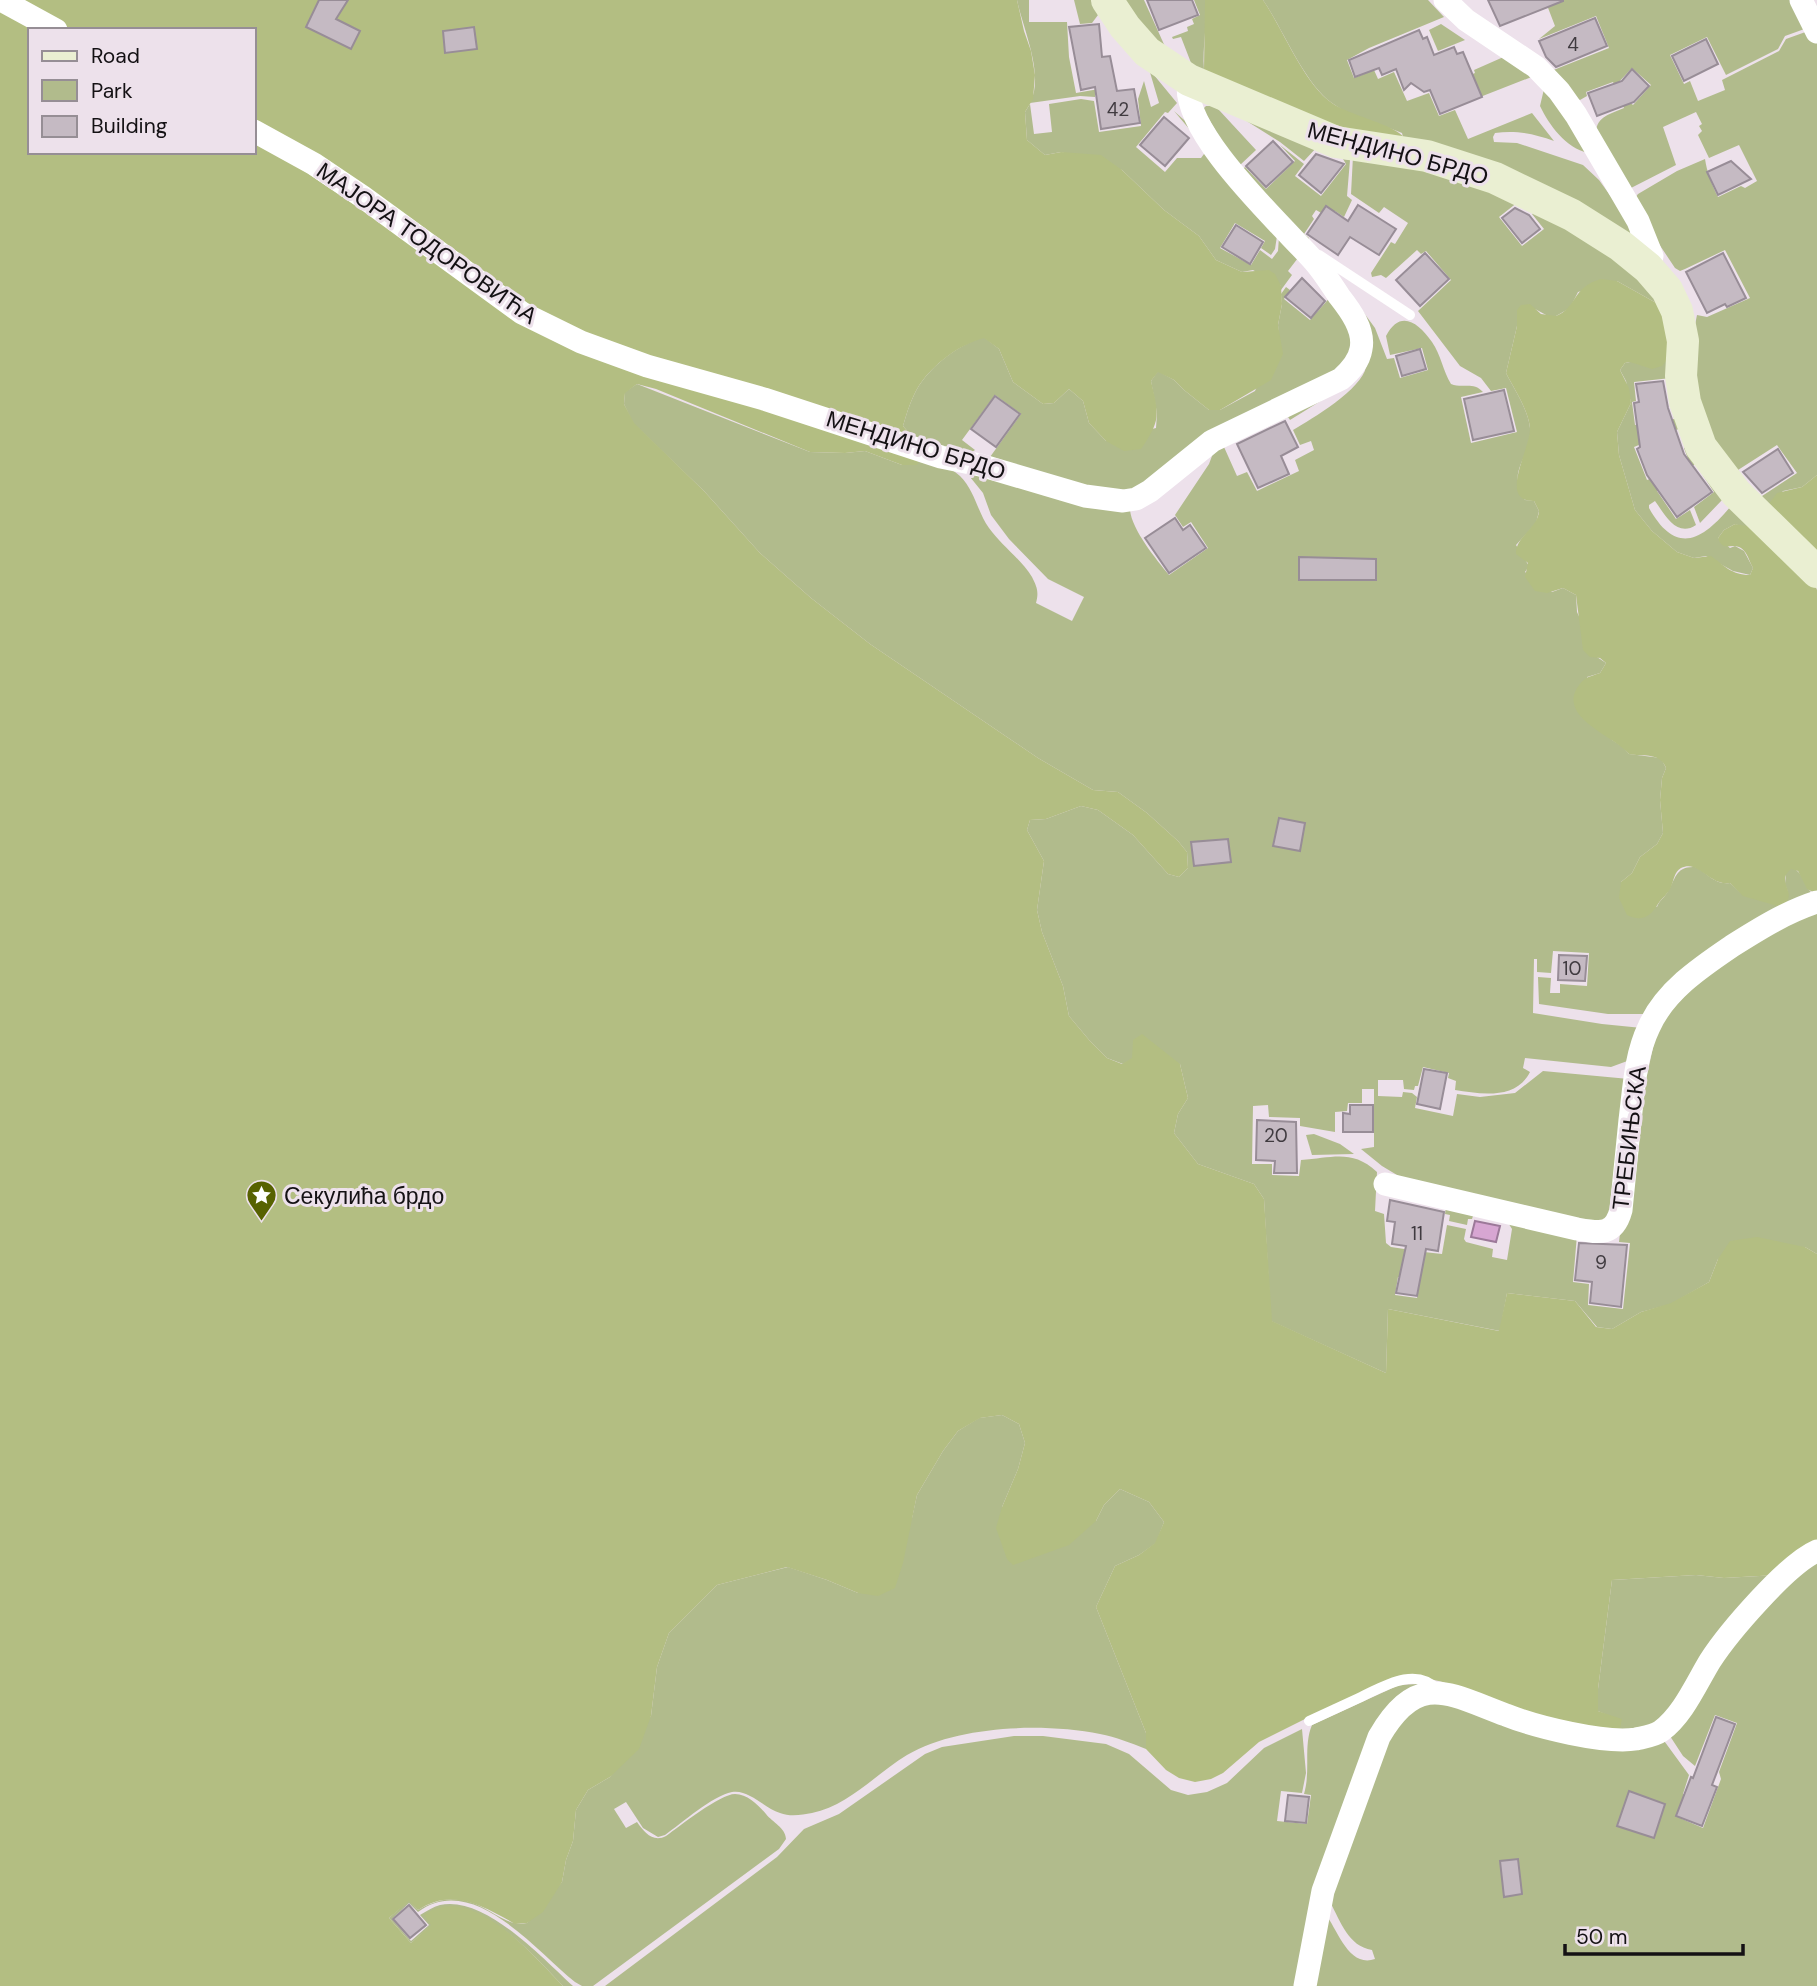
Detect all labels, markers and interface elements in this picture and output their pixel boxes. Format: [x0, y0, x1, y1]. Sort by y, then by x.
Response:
legend [28, 28, 256, 154]
house number: 4 [1567, 32, 1579, 57]
text: Road [91, 42, 140, 70]
text: Park [91, 77, 133, 105]
house number: 42 [1107, 97, 1129, 122]
text: Building [91, 112, 168, 140]
street label: МЕНДИНО БРДО [1304, 114, 1492, 192]
street label: МАЈОРА ТОДОРОВИЋА [311, 155, 544, 331]
street label: МЕНДИНО БРДО [823, 403, 1009, 487]
house number: 10 [1563, 956, 1581, 981]
street label: ТРЕБИЊСКА [1605, 1064, 1653, 1212]
house number: 20 [1264, 1123, 1288, 1148]
place icon: Секулића брдо [244, 1179, 278, 1223]
place label: Секулића брдо [284, 1181, 444, 1211]
house number: 11 [1411, 1221, 1423, 1246]
house number: 9 [1595, 1250, 1607, 1275]
scale bar [1565, 1912, 1744, 1956]
text: 50 m [1576, 1923, 1627, 1951]

